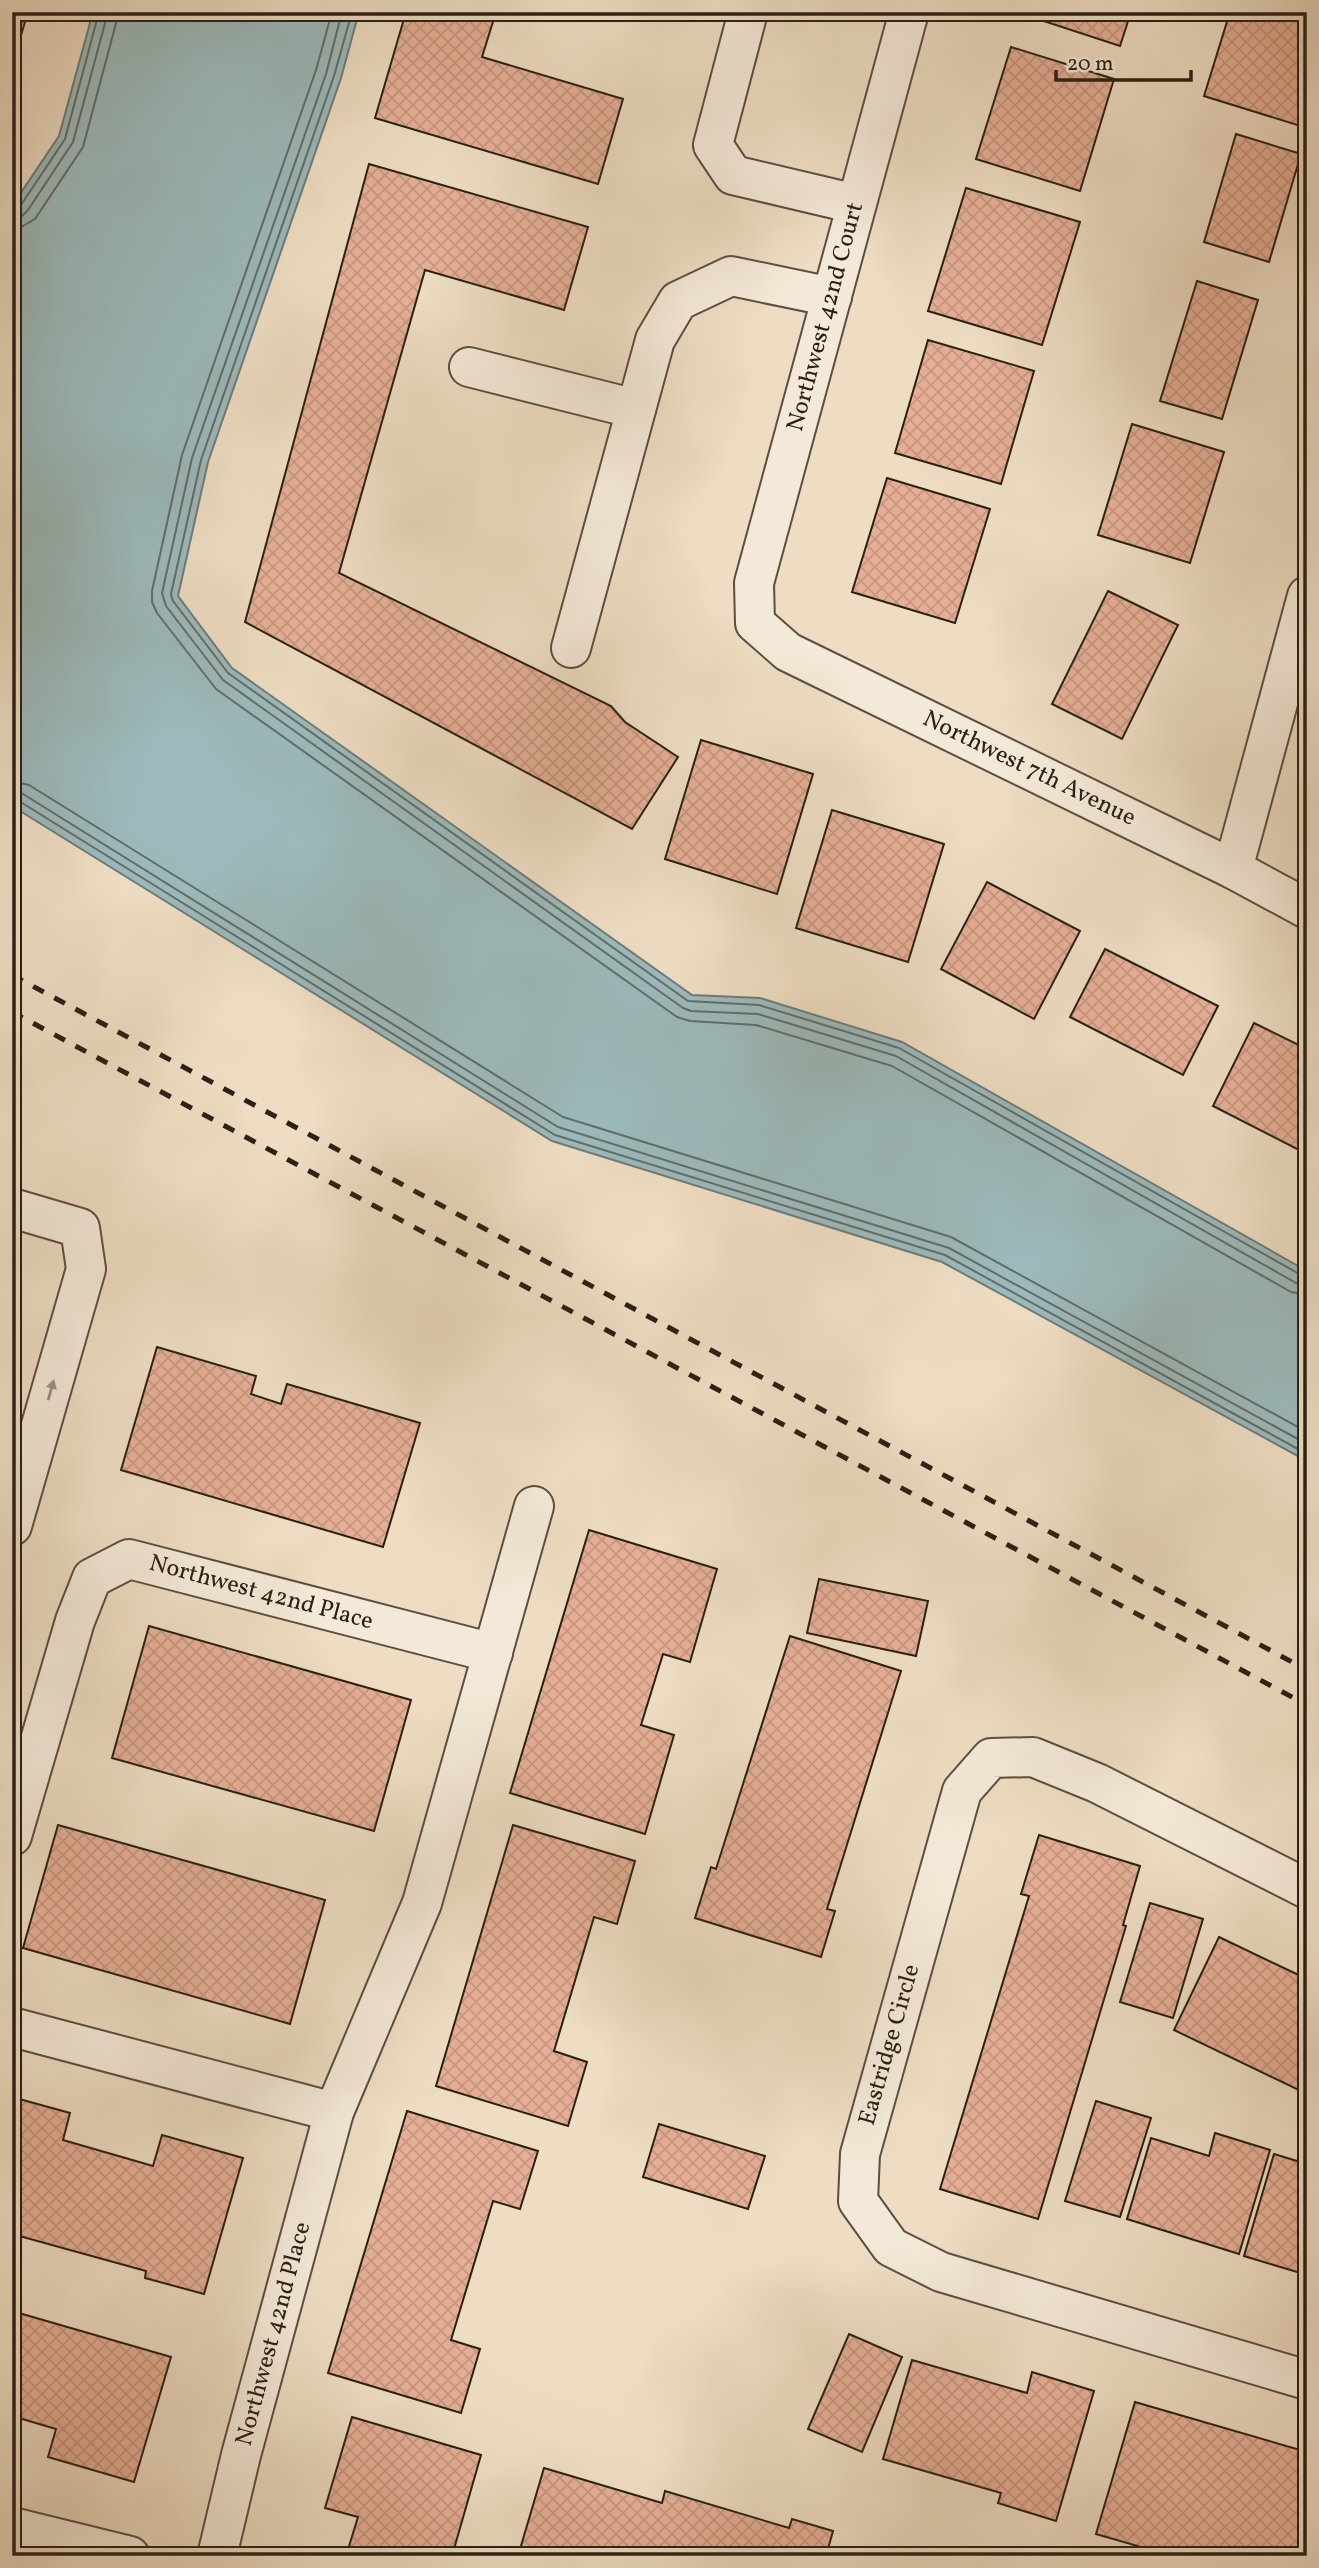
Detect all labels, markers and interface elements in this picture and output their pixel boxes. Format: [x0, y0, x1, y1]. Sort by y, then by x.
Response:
scale bar [1056, 38, 1191, 82]
text: 20 m [1067, 50, 1113, 79]
street label: Northwest 42nd Court [779, 199, 873, 435]
street label: Northwest 7th Avenue [917, 703, 1141, 835]
one-way arrow [47, 1379, 57, 1400]
street label: Northwest 42nd Place [145, 1547, 377, 1639]
street label: Eastridge Circle [851, 1961, 929, 2129]
street label: Northwest 42nd Place [228, 2218, 320, 2450]

